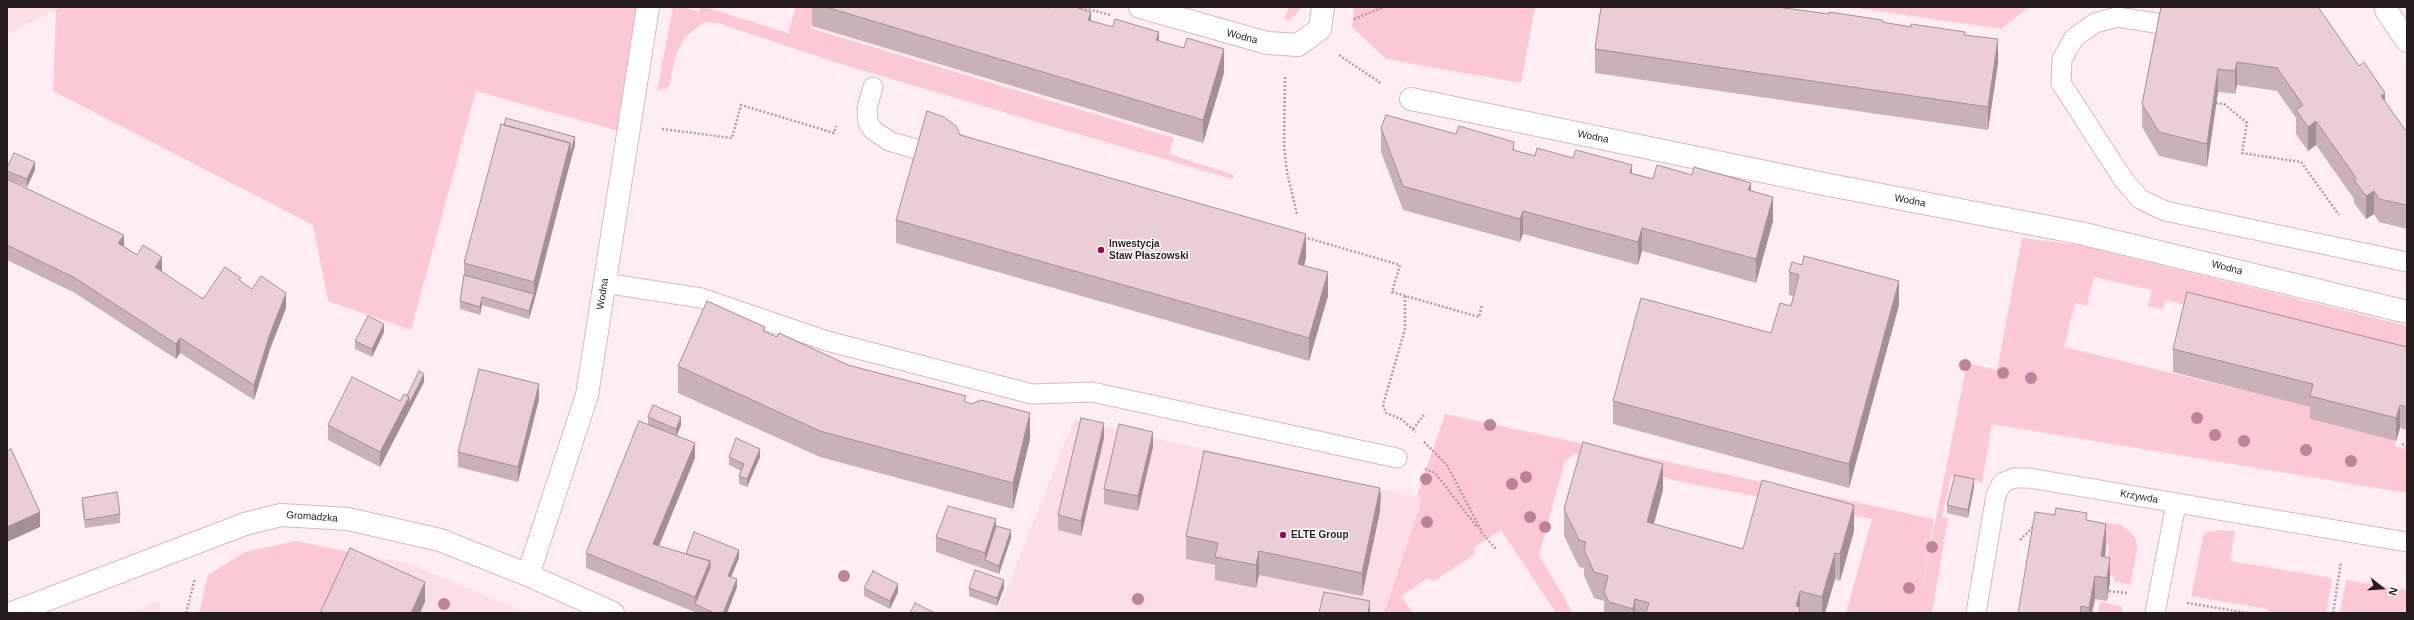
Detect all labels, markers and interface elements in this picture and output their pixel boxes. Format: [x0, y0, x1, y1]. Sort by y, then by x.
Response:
street label: Wodna [1225, 27, 1259, 47]
street label: Wodna [1576, 128, 1610, 146]
street label: Wodna [1893, 192, 1927, 210]
place label: Inwestycja Staw Płaszowski [1109, 238, 1188, 262]
marker: Inwestycja Staw Płaszowski [1096, 245, 1106, 255]
street label: Wodna [2210, 258, 2244, 278]
street label: Wodna [595, 278, 611, 310]
street label: Krzywda [2119, 488, 2159, 506]
street label: Gromadzka [286, 509, 338, 525]
place label: ELTE Group [1291, 529, 1349, 541]
marker: ELTE Group [1278, 530, 1288, 540]
north arrow [2362, 568, 2402, 608]
text: N [2387, 586, 2400, 597]

